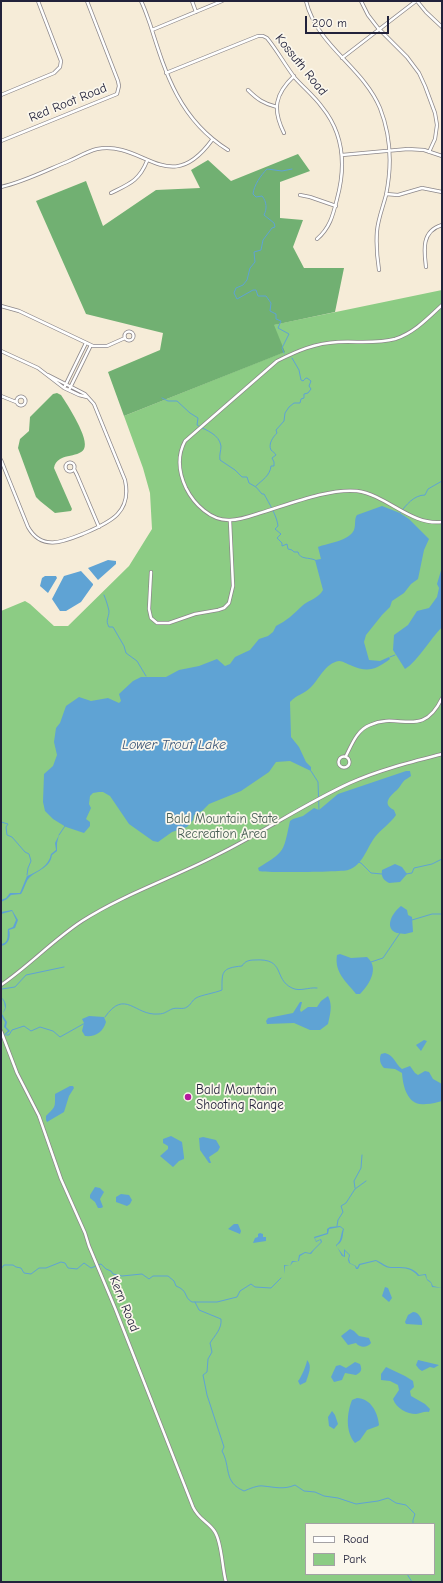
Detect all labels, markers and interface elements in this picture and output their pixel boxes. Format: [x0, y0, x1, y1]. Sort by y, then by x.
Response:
scale bar [307, 8, 391, 34]
text: 200 m [312, 16, 347, 30]
street label: Kossuth Road [271, 31, 331, 99]
street label: Red Root Road [27, 80, 109, 126]
water label: Lower Trout Lake [122, 737, 226, 753]
park label: Bald Mountain State Recreation Area [166, 811, 278, 842]
place label: Bald Mountain Shooting Range [196, 1082, 284, 1113]
marker: Bald Mountain Shooting Range [183, 1092, 193, 1102]
street label: Kern Road [106, 1274, 142, 1334]
legend [305, 1523, 435, 1575]
text: Road [343, 1532, 369, 1546]
text: Park [343, 1552, 366, 1566]

